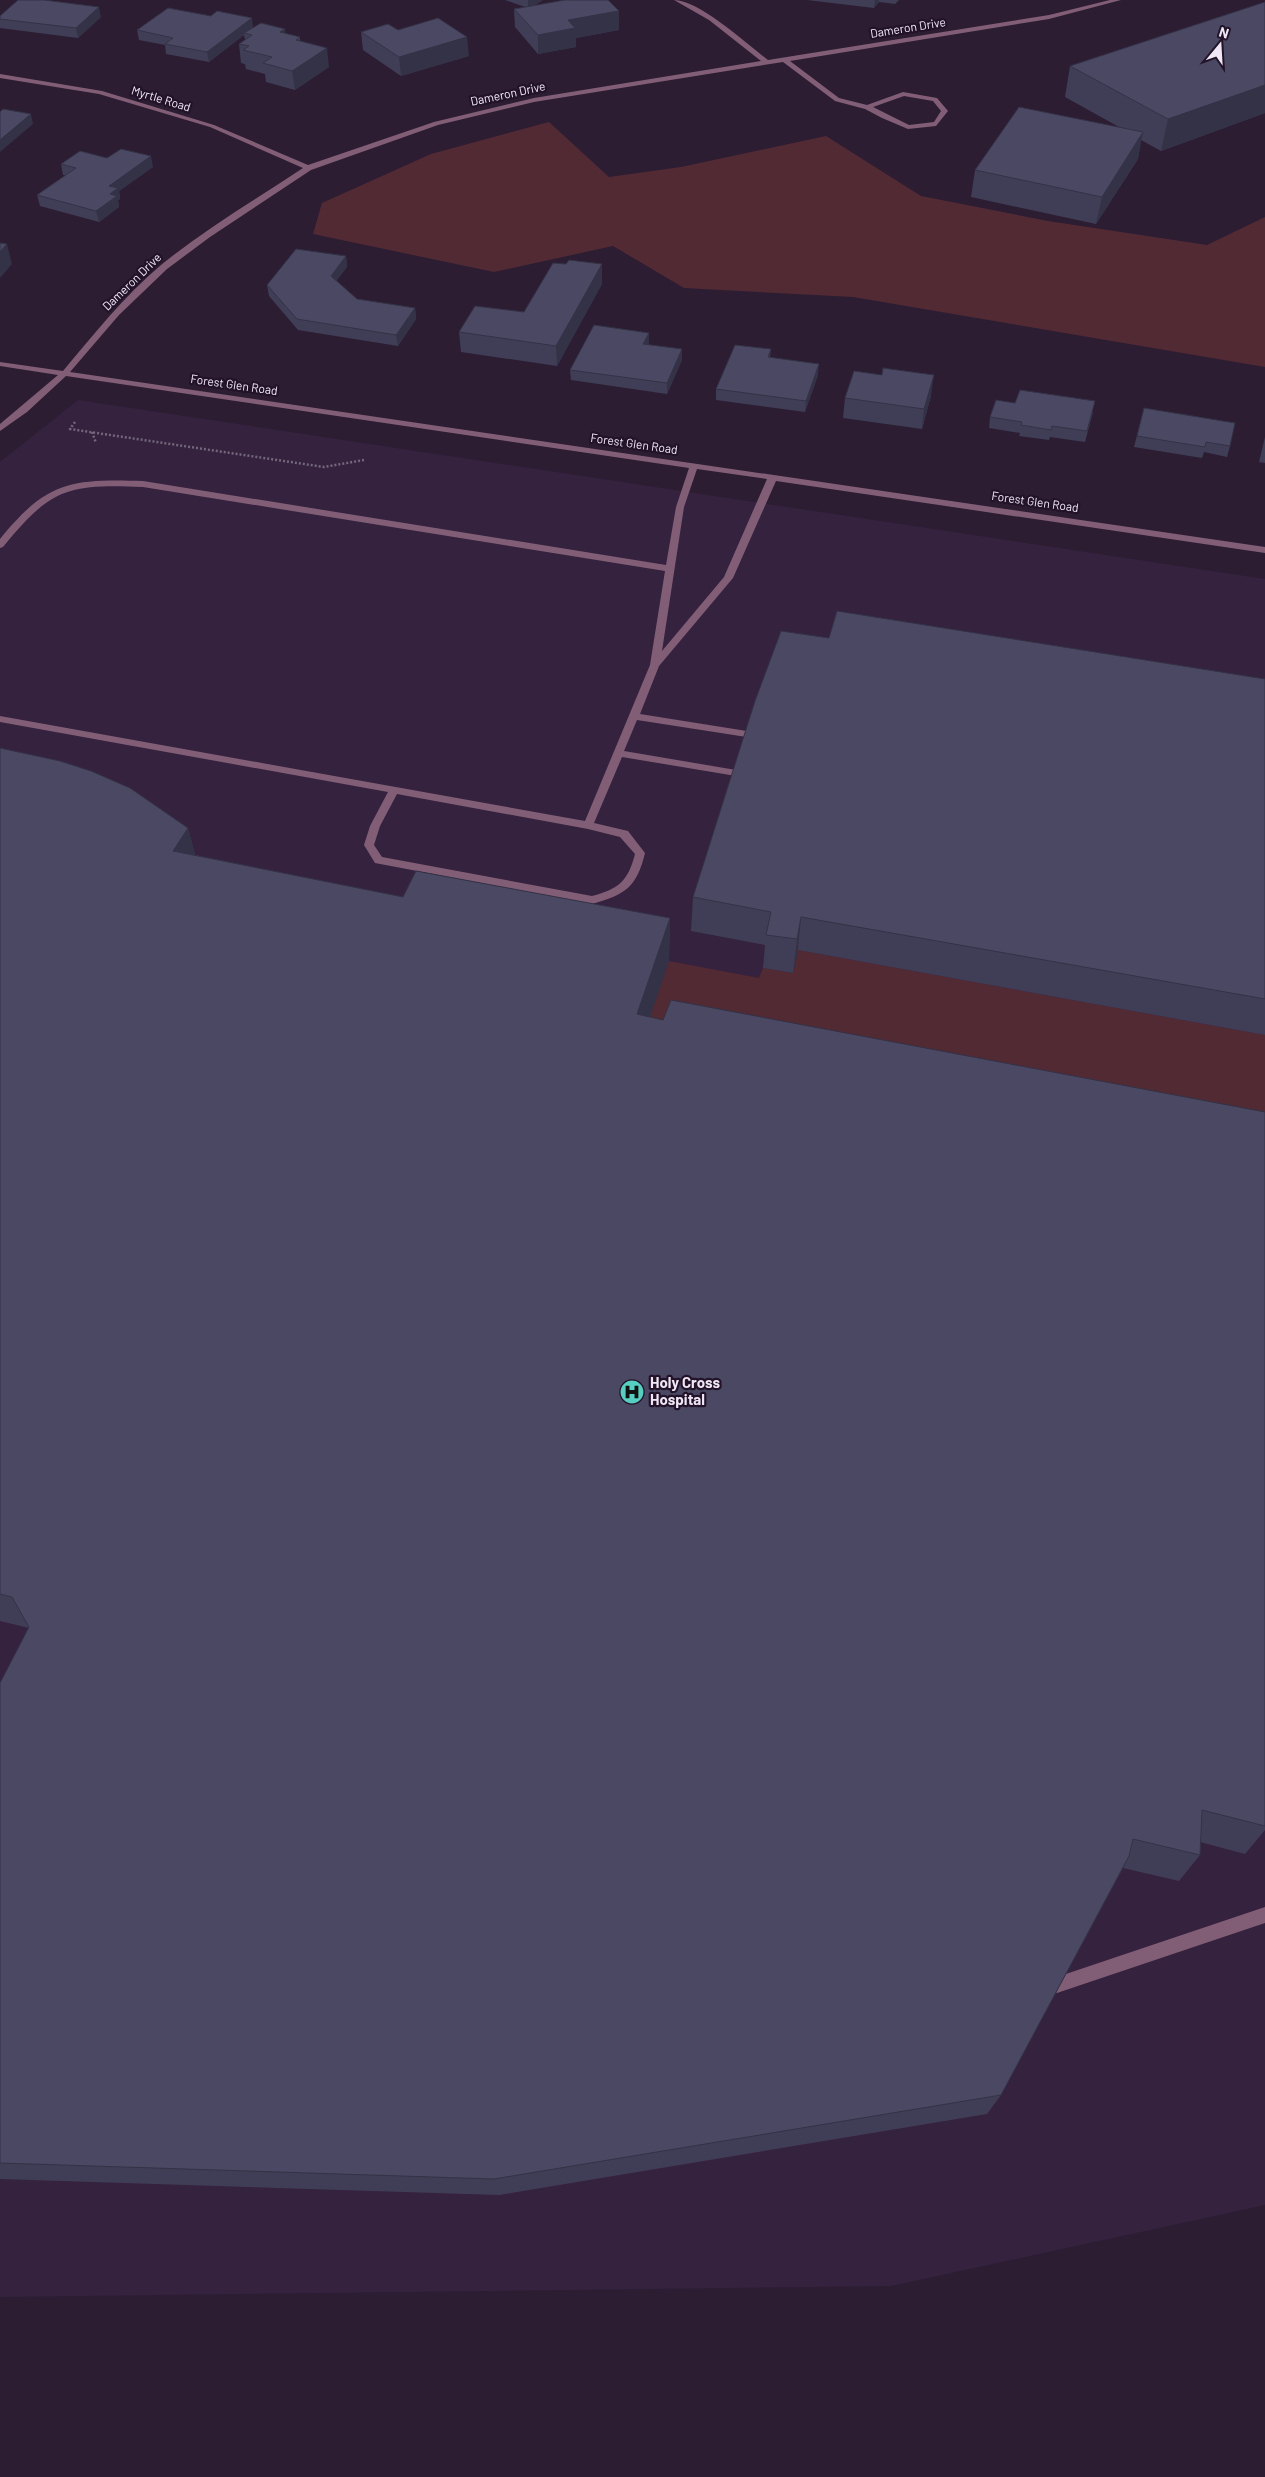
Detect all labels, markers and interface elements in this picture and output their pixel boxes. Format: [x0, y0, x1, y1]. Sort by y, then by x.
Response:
street label: Dameron Drive [869, 14, 947, 40]
north arrow [1195, 20, 1245, 70]
text: N [1217, 23, 1231, 42]
street label: Dameron Drive [469, 78, 547, 108]
street label: Myrtle Road [130, 82, 193, 114]
street label: Dameron Drive [99, 250, 164, 313]
street label: Forest Glen Road [190, 371, 279, 397]
street label: Forest Glen Road [590, 430, 679, 456]
street label: Forest Glen Road [991, 488, 1080, 514]
place label: Holy Cross Hospital [650, 1373, 720, 1408]
hospital icon: Holy Cross Hospital [619, 1379, 645, 1405]

